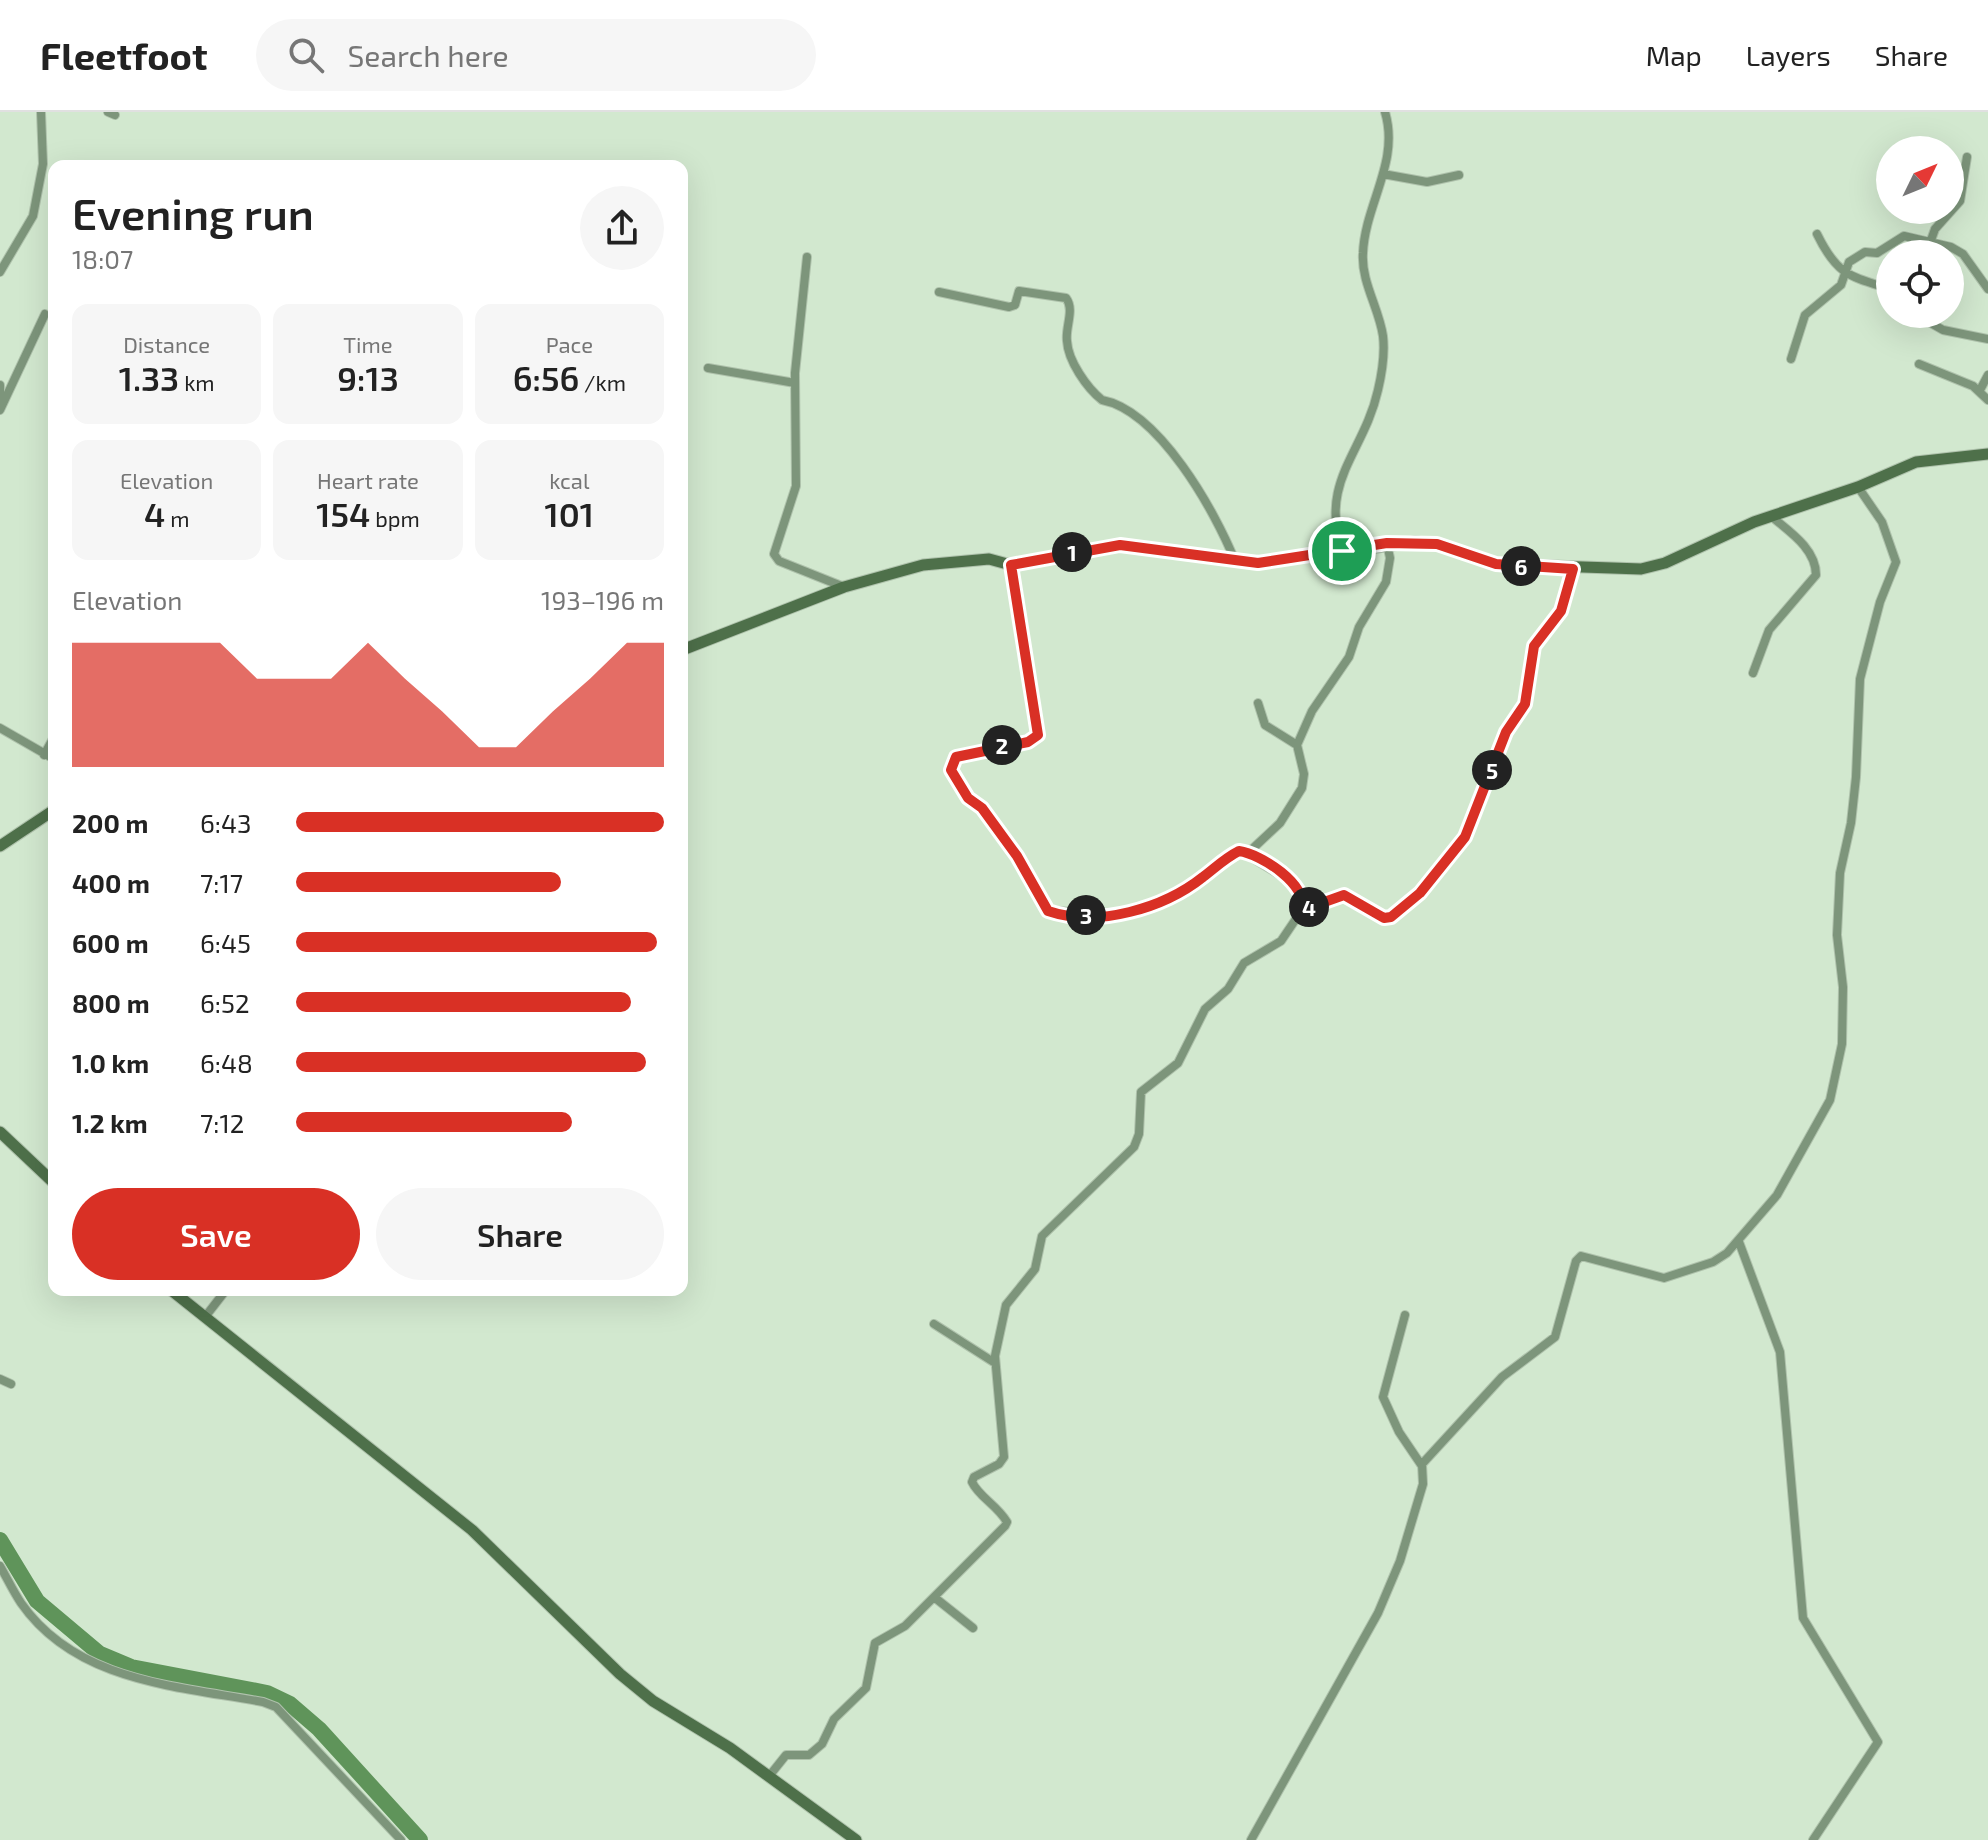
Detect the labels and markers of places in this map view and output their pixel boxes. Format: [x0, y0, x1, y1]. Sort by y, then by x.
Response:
pin [1308, 517, 1376, 585]
pin: 1 [1052, 532, 1092, 572]
pin: 6 [1501, 546, 1541, 586]
pin: 2 [982, 725, 1022, 765]
pin: 5 [1472, 750, 1512, 790]
pin: 4 [1289, 887, 1329, 927]
pin: 3 [1066, 895, 1106, 935]

